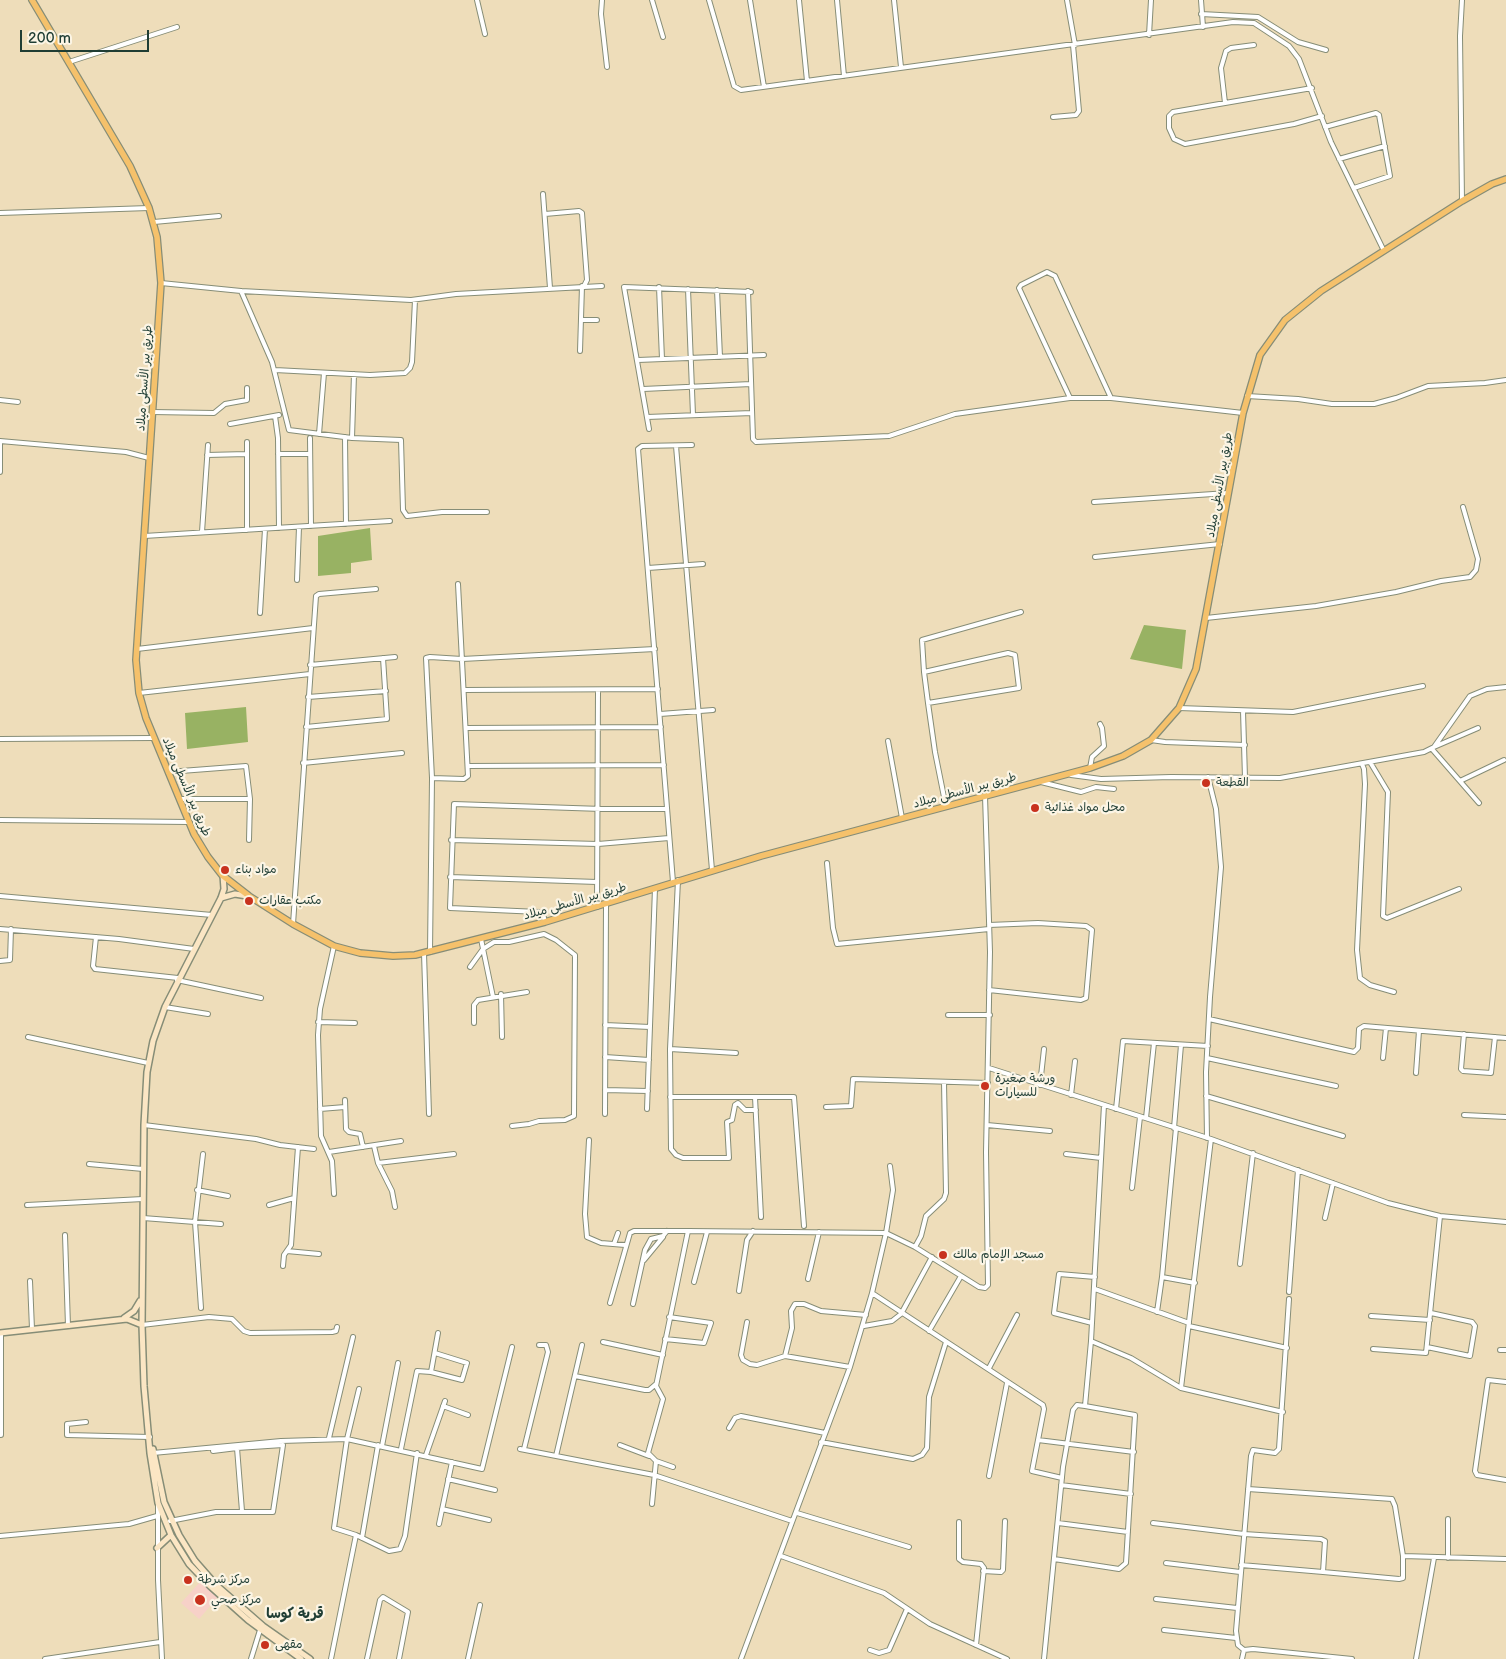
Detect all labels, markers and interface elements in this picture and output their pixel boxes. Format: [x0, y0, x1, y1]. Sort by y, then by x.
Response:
scale bar [22, 20, 151, 52]
text: 200 m [28, 29, 71, 48]
street label: طريق بير الأسطى ميلاد [134, 324, 156, 432]
street label: طريق بير الأسطى ميلاد [1204, 431, 1236, 539]
street label: طريق بير الأسطى ميلاد [159, 735, 213, 839]
street label: طريق بير الأسطى ميلاد [912, 770, 1018, 812]
place label: القطعة [1216, 776, 1249, 790]
marker: القطعة [1200, 777, 1212, 789]
place label: محل مواد غذائية [1045, 801, 1125, 815]
marker: محل مواد غذائية [1029, 802, 1041, 814]
place label: مواد بناء [235, 863, 277, 877]
marker: مواد بناء [219, 864, 231, 876]
street label: طريق بير الأسطى ميلاد [522, 880, 628, 924]
place label: مكتب عقارات [259, 894, 322, 908]
marker: مكتب عقارات [243, 895, 255, 907]
place label: ورشة صغيرة للسيارات [995, 1072, 1055, 1100]
marker: ورشة صغيرة للسيارات [979, 1080, 991, 1092]
place label: مسجد الإمام مالك [953, 1248, 1044, 1262]
marker: مسجد الإمام مالك [937, 1249, 949, 1261]
place label: مركز شرطة [198, 1573, 250, 1587]
marker: مركز شرطة [182, 1574, 194, 1586]
marker: مركز صحي [193, 1593, 207, 1607]
place label: مركز صحي [211, 1593, 261, 1607]
district label: قرية كوسا [266, 1606, 324, 1622]
place label: مقهى [275, 1638, 302, 1652]
marker: مقهى [259, 1639, 271, 1651]

